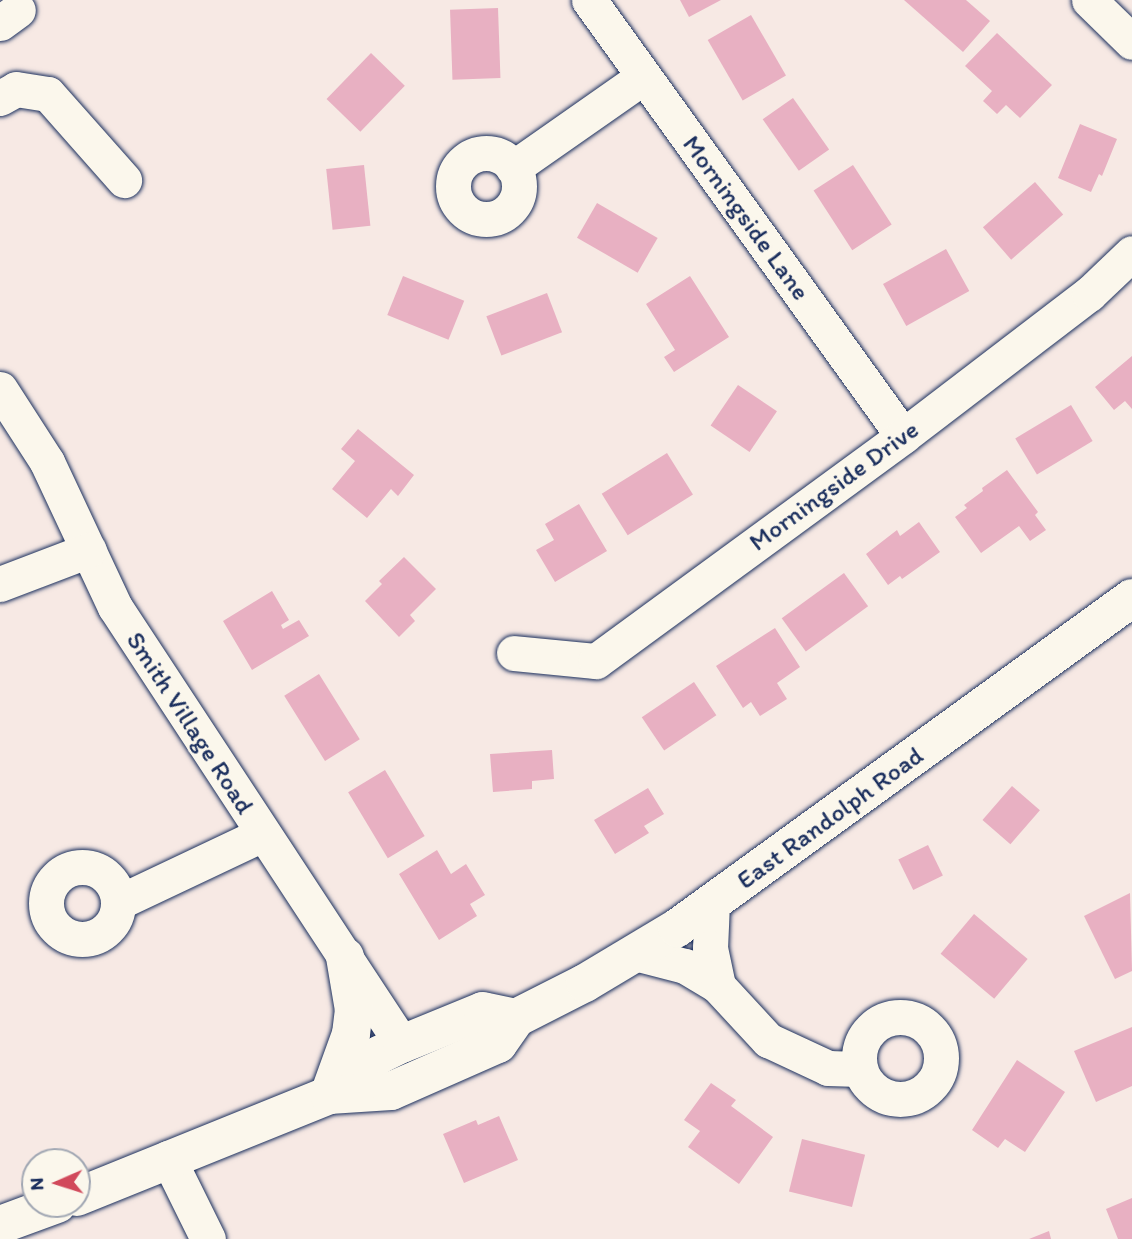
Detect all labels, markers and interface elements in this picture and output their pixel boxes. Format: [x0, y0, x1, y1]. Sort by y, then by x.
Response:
street label: Morningside Lane [675, 129, 817, 307]
street label: Morningside Drive [743, 414, 925, 558]
street label: Smith Village Road [120, 627, 260, 819]
street label: East Randolph Road [731, 740, 929, 896]
north arrow [21, 1148, 91, 1218]
text: N [25, 1177, 48, 1191]

